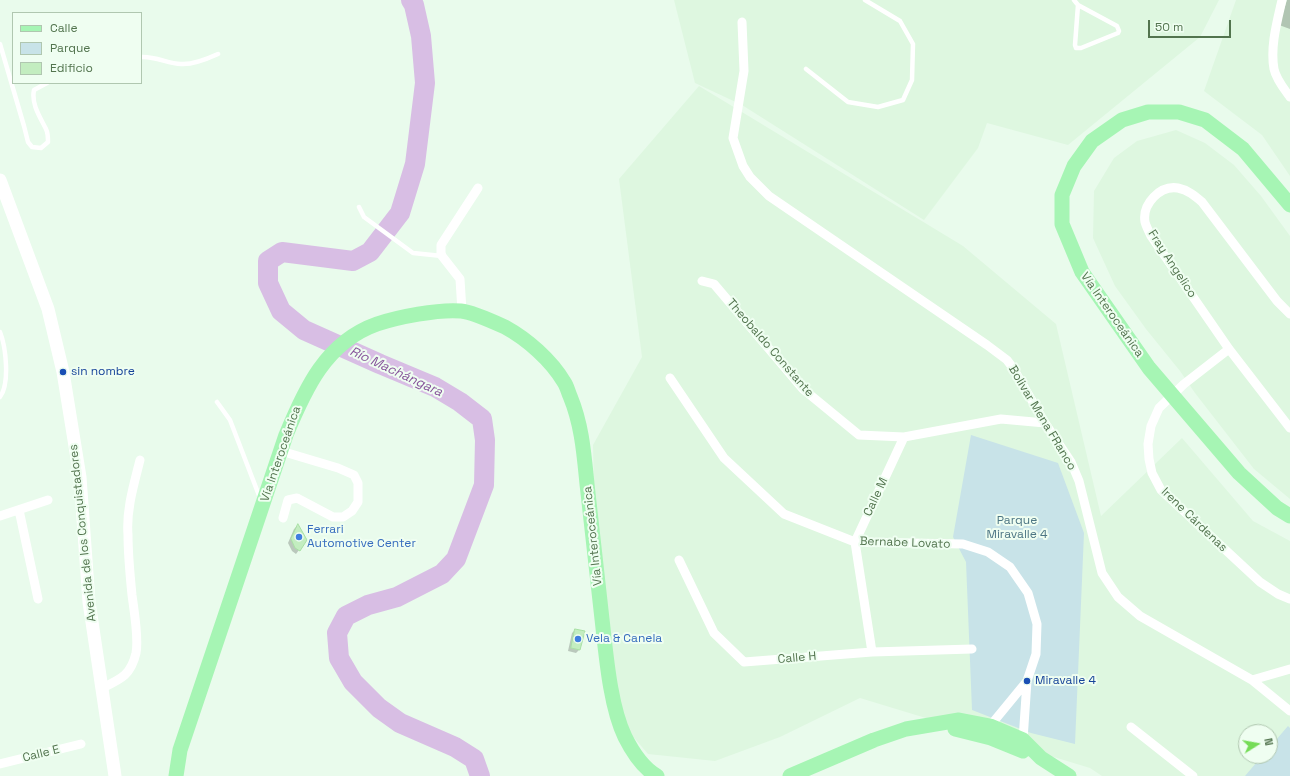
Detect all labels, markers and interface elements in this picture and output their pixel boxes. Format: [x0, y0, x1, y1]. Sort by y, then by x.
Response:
legend [12, 12, 142, 84]
scale bar [1150, 12, 1233, 38]
text: 50 m [1155, 19, 1183, 35]
text: Calle [50, 20, 78, 36]
text: Parque [50, 40, 90, 56]
text: Edificio [50, 60, 93, 76]
street label: Fray Angelico [1145, 227, 1199, 301]
street label: Vía Interoceánica [1077, 270, 1147, 360]
street label: Theobaldo Constante [723, 296, 817, 400]
water label: Río Machángara [347, 344, 445, 400]
street label: Bolivar Mena FRanco [1005, 363, 1079, 473]
place label: sin nombre [71, 365, 135, 379]
marker: sin nombre [58, 367, 68, 377]
street label: Vía Interoceánica [258, 404, 304, 504]
street label: Avenida de los Conquistadores [67, 444, 99, 622]
street label: Calle M [861, 475, 891, 519]
street label: Vía Interoceánica [581, 485, 605, 587]
street label: Irene Cárdenas [1158, 485, 1230, 555]
park label: Parque Miravalle 4 [987, 514, 1047, 542]
place label: Ferrari Automotive Center [307, 523, 416, 551]
marker: Ferrari Automotive Center [294, 532, 304, 542]
street label: Bernabe Lovato [859, 534, 951, 552]
place label: Vela & Canela [586, 632, 662, 646]
marker: Vela & Canela [573, 634, 583, 644]
street label: Calle H [777, 649, 817, 667]
place label: Miravalle 4 [1035, 674, 1096, 688]
marker: Miravalle 4 [1022, 676, 1032, 686]
north arrow [1238, 724, 1278, 764]
text: N [1261, 737, 1276, 747]
street label: Calle E [21, 742, 61, 766]

